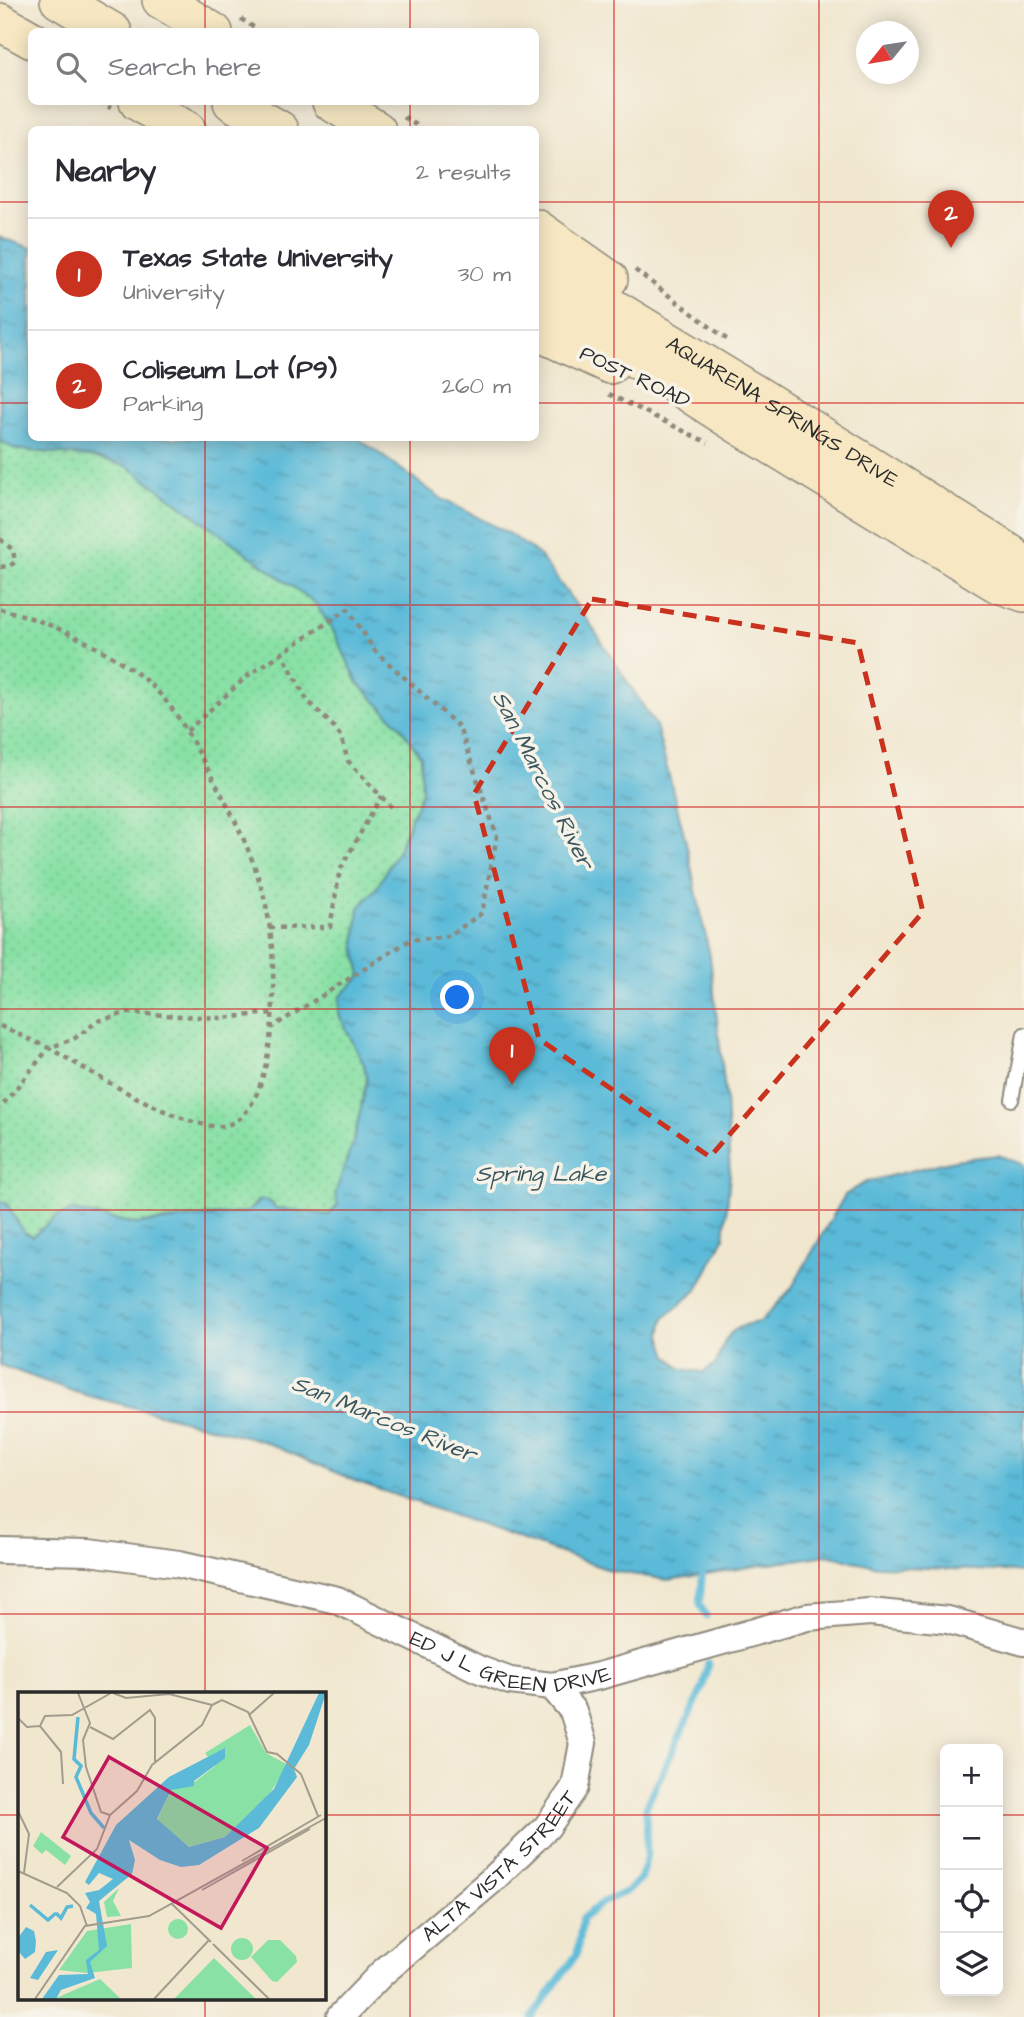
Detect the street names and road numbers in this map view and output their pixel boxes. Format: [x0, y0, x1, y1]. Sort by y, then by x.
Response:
street label: AQUARENA SPRINGS DRIVE [661, 329, 905, 495]
street label: POST ROAD [575, 339, 695, 415]
street label: ED J L GREEN DRIVE [405, 1623, 615, 1701]
street label: ALTA VISTA STREET [415, 1783, 584, 1948]

